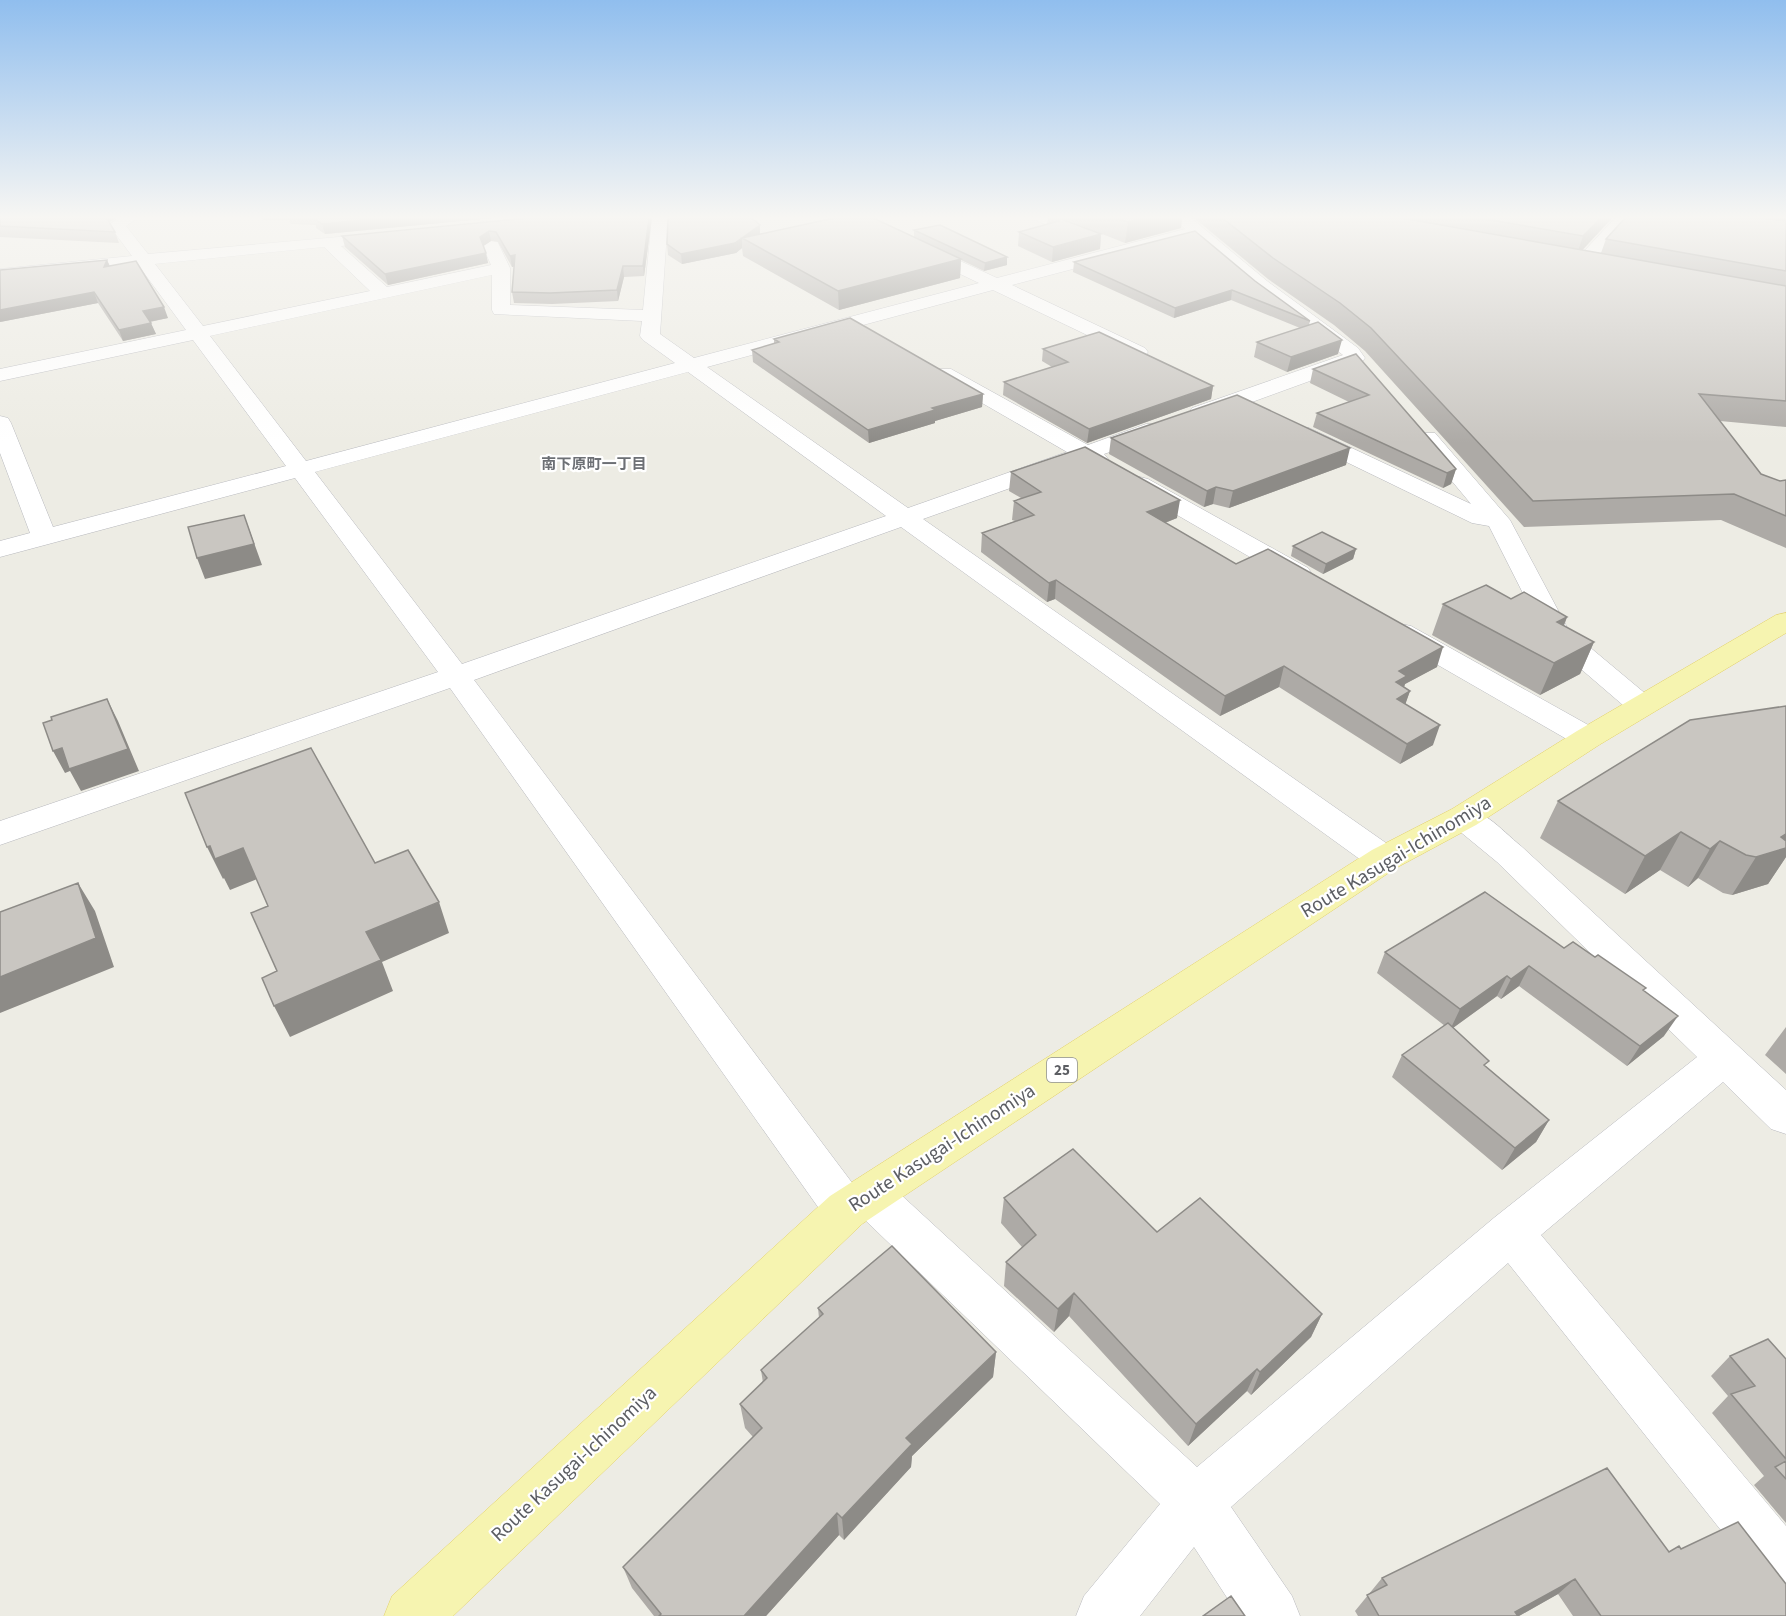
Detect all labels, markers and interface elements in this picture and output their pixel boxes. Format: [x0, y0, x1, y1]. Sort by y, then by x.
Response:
district label: 南下原町一丁目 [541, 454, 647, 475]
street label: Route Kasugai-Ichinomiya [1295, 789, 1497, 925]
road number: 25 [1047, 1058, 1077, 1082]
street label: Route Kasugai-Ichinomiya [843, 1077, 1041, 1219]
street label: Route Kasugai-Ichinomiya [485, 1380, 663, 1548]

